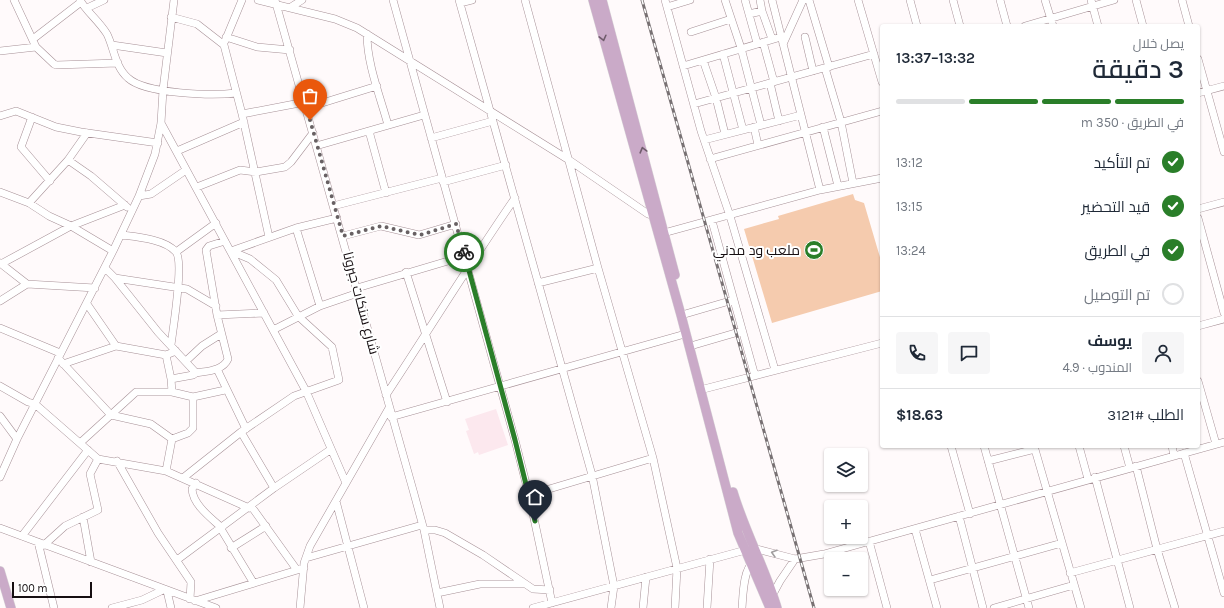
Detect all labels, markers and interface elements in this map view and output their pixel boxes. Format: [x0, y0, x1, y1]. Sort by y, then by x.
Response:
one-way arrow [598, 34, 607, 41]
text: يصل خلال [1133, 36, 1184, 51]
text: 13:32–13:37 [896, 49, 975, 67]
text: 3 دقيقة [1092, 54, 1184, 85]
pin [293, 79, 327, 120]
icon: bag [299, 85, 321, 107]
text: في الطريق · 350 m [1081, 115, 1184, 130]
one-way arrow [639, 147, 647, 153]
icon: check [1162, 151, 1184, 173]
text: تم التأكيد [1094, 154, 1150, 172]
text: 13:12 [896, 155, 923, 170]
icon: check [1162, 195, 1184, 217]
text: قيد التحضير [1082, 198, 1150, 216]
text: 13:15 [896, 199, 923, 214]
courier [444, 232, 484, 272]
sports icon: ملعب ود مدني [803, 239, 825, 261]
icon: check [1162, 239, 1184, 261]
icon: bike [453, 241, 475, 263]
place label: ملعب ود مدني [713, 242, 800, 262]
text: في الطريق [1085, 242, 1150, 260]
text: 13:24 [896, 243, 926, 258]
street label: شارع سنكات جبرونا [339, 250, 383, 356]
text: تم التوصيل [1084, 286, 1150, 304]
button: phone [896, 332, 938, 374]
button: chat [948, 332, 990, 374]
text: يوسف [1087, 332, 1132, 350]
button: person [1142, 332, 1184, 374]
text: المندوب · 4.9 [1062, 360, 1132, 375]
text: $18.63 [896, 406, 943, 424]
text: الطلب #3121 [1107, 406, 1184, 424]
map controls [824, 448, 868, 596]
button: layers [824, 448, 868, 492]
pin [518, 480, 552, 521]
icon: home [524, 486, 546, 508]
button: + [824, 500, 868, 544]
one-way arrow [771, 549, 778, 558]
button: − [824, 552, 868, 596]
scale bar [12, 580, 92, 599]
text: 100 m [18, 582, 48, 595]

